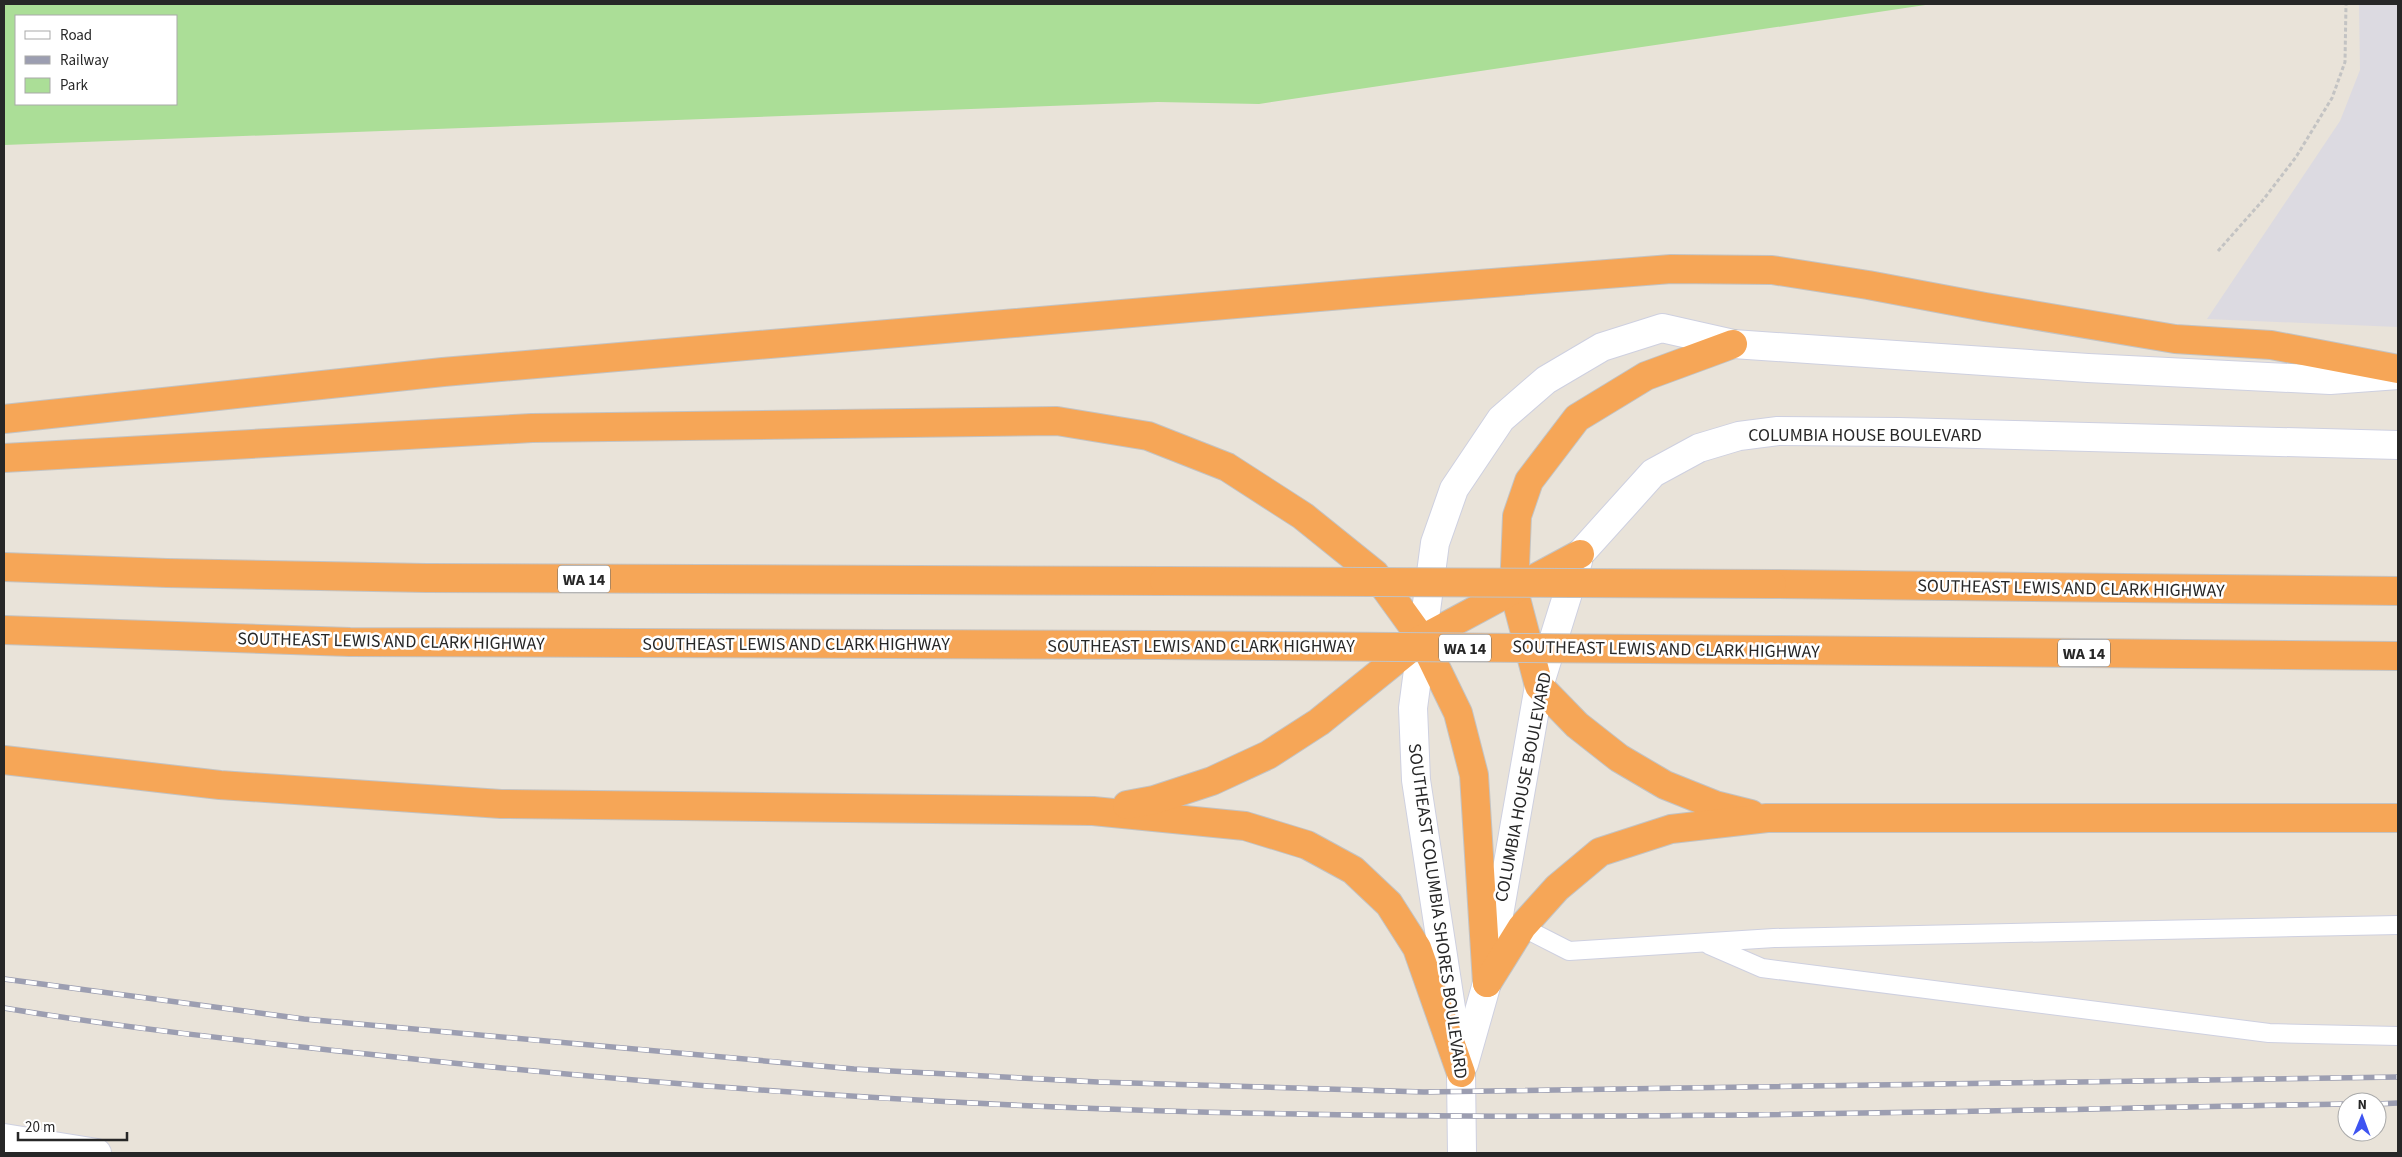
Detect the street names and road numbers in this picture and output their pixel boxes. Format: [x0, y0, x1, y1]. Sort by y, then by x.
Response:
street label: COLUMBIA HOUSE BOULEVARD [1748, 423, 1982, 448]
road number: WA 14 [558, 566, 610, 592]
street label: SOUTHEAST LEWIS AND CLARK HIGHWAY [1917, 573, 2225, 604]
street label: SOUTHEAST LEWIS AND CLARK HIGHWAY [237, 626, 545, 657]
street label: SOUTHEAST LEWIS AND CLARK HIGHWAY [642, 632, 950, 657]
street label: SOUTHEAST LEWIS AND CLARK HIGHWAY [1047, 634, 1355, 659]
road number: WA 14 [1439, 634, 1491, 661]
street label: SOUTHEAST LEWIS AND CLARK HIGHWAY [1512, 634, 1820, 665]
road number: WA 14 [2058, 640, 2110, 666]
street label: COLUMBIA HOUSE BOULEVARD [1489, 670, 1558, 904]
street label: SOUTHEAST COLUMBIA SHORES BOULEVARD [1402, 742, 1473, 1080]

